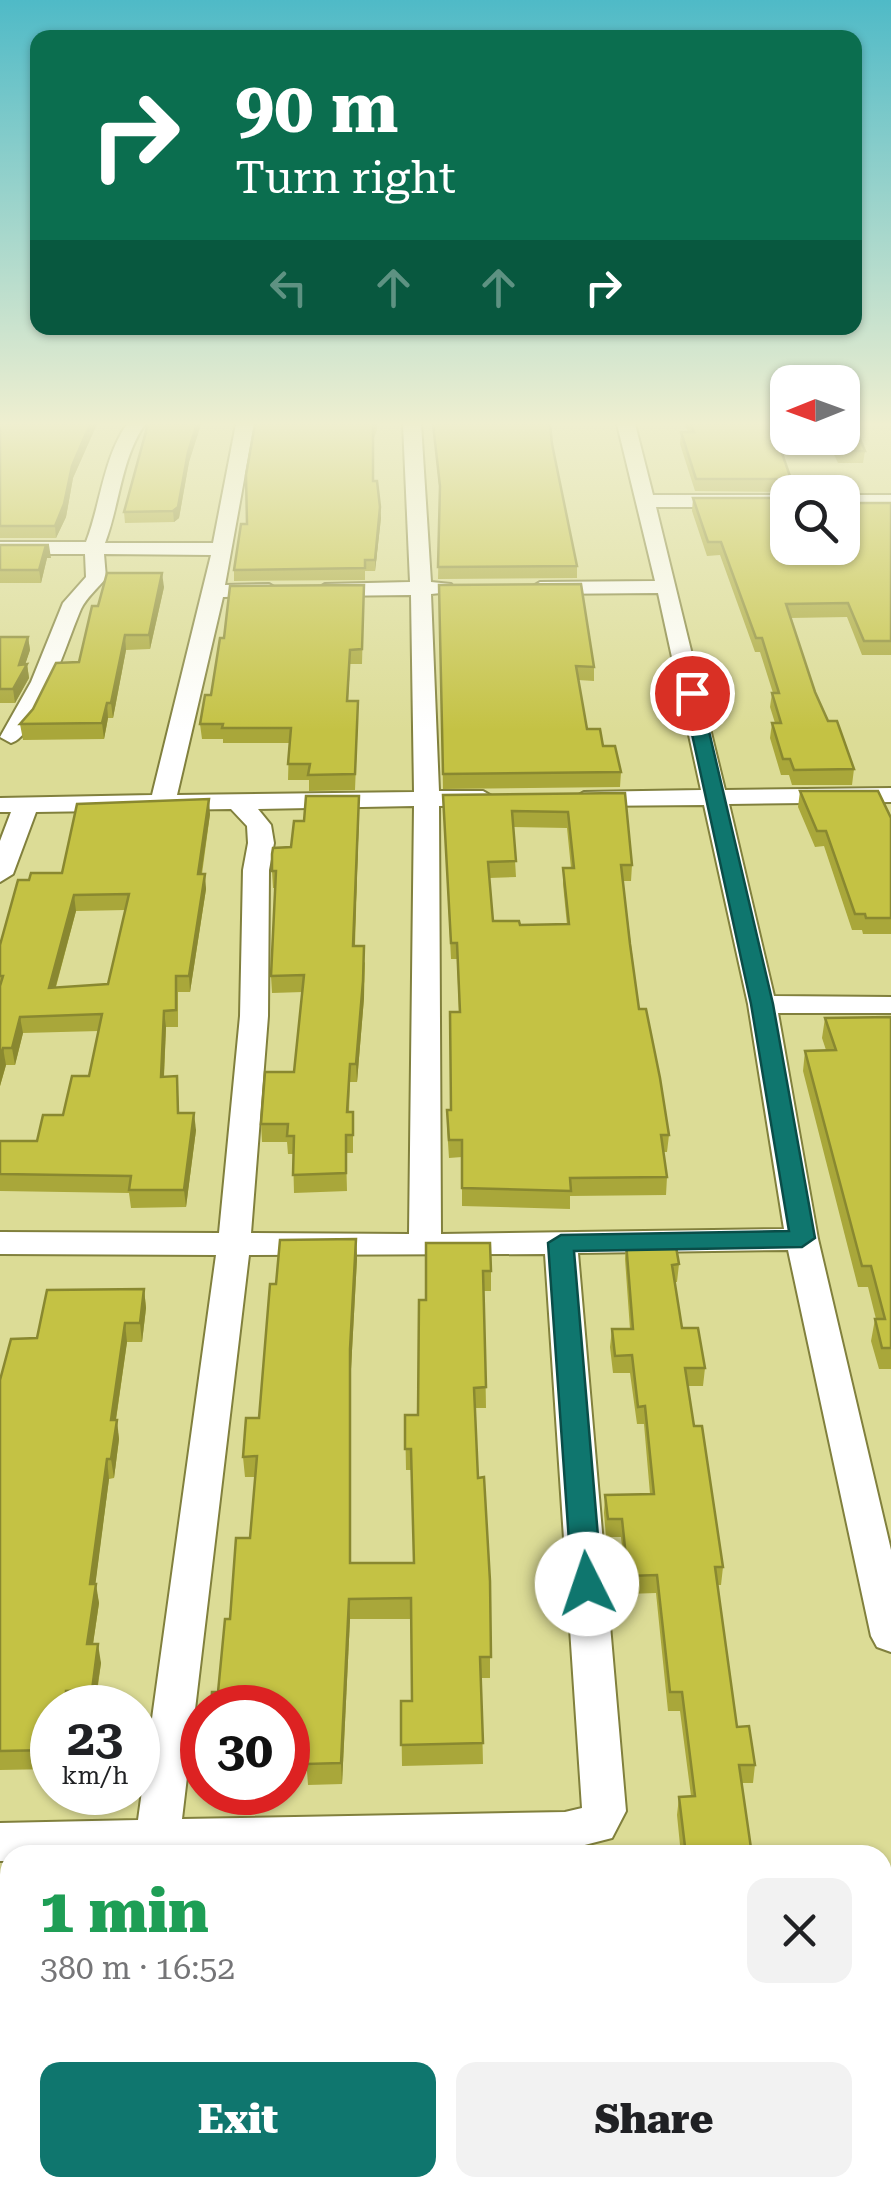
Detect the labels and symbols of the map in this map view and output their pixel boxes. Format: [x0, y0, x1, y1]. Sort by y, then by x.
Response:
north arrow [770, 365, 860, 455]
pin [650, 651, 735, 736]
position arrow [535, 1532, 639, 1636]
speed limit sign: 30 [180, 1685, 310, 1815]

